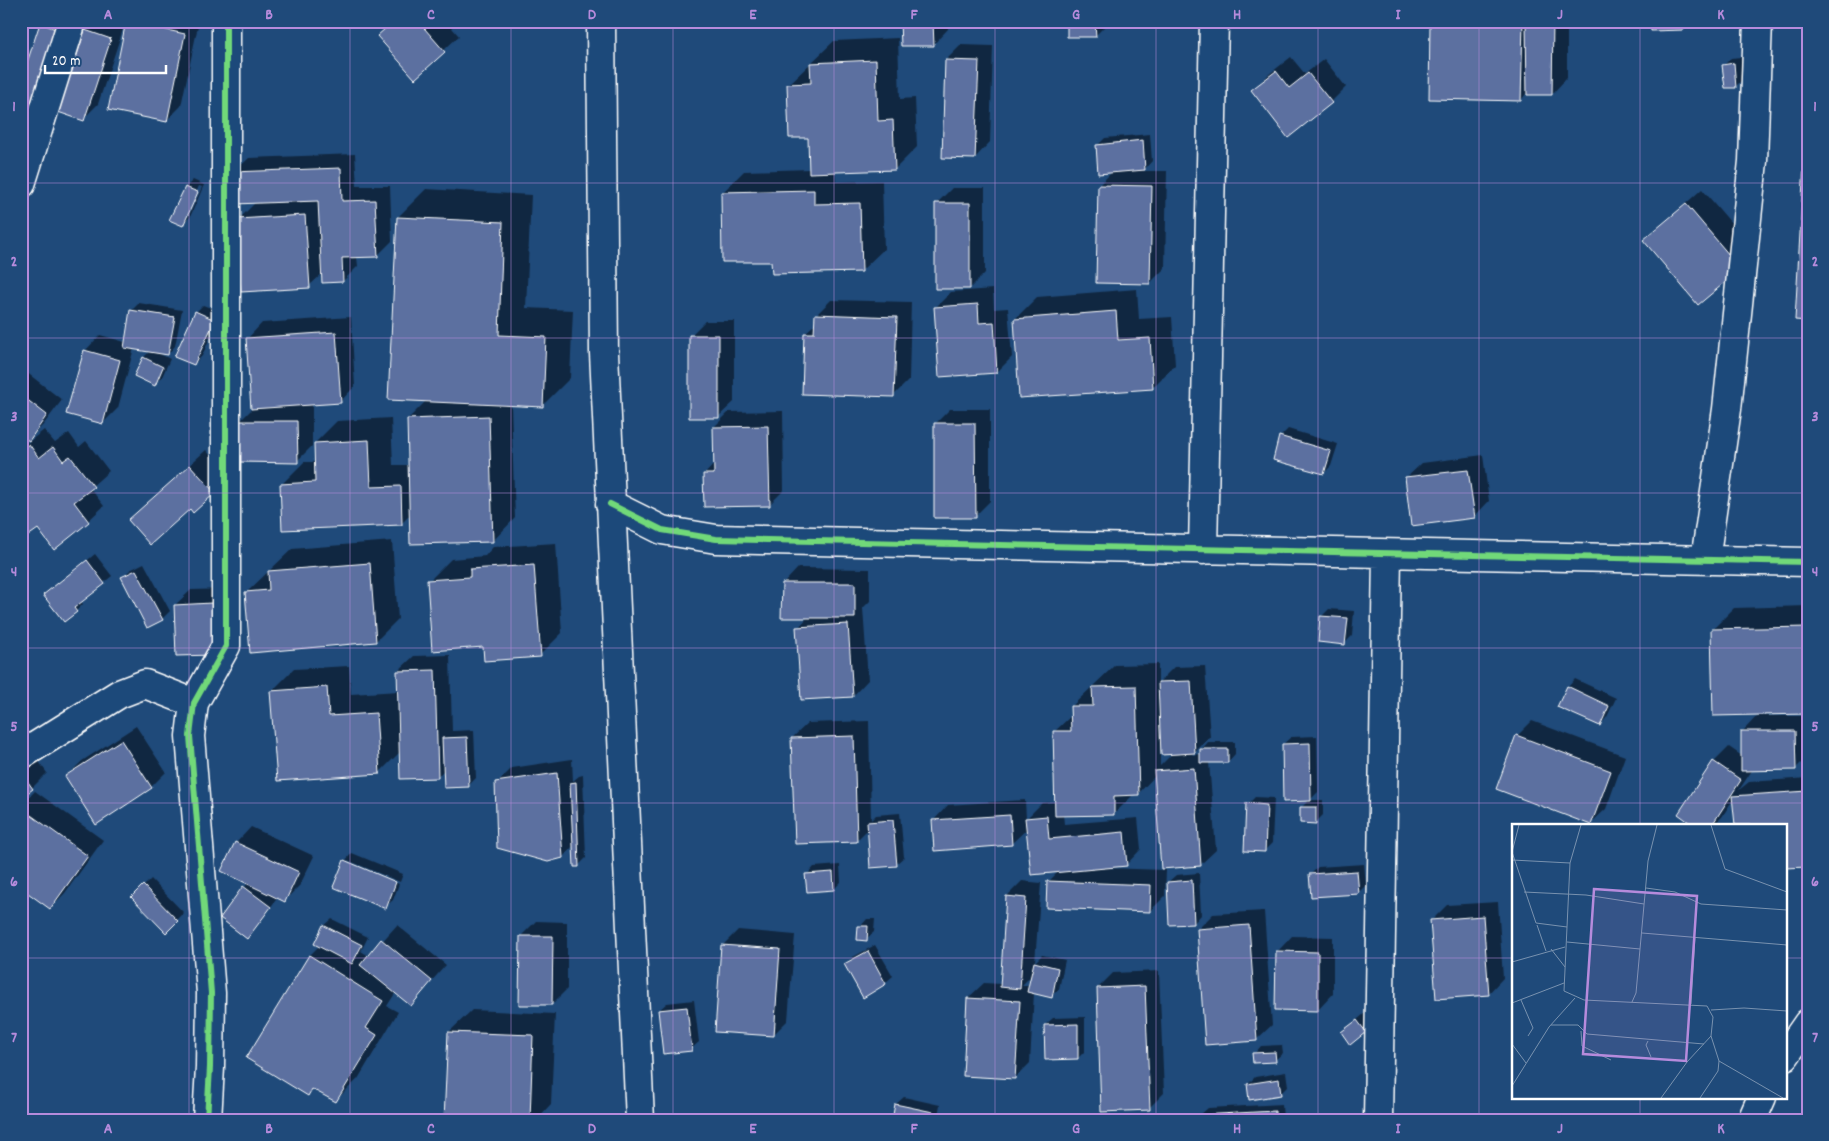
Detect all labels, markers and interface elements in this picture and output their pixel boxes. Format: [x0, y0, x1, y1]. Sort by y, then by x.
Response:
text: A [104, 4, 113, 27]
text: B [265, 4, 273, 27]
text: C [427, 4, 435, 27]
text: D [588, 4, 597, 27]
text: E [749, 4, 757, 27]
text: F [910, 4, 918, 27]
text: G [1072, 4, 1080, 27]
text: H [1233, 4, 1241, 27]
text: I [1396, 4, 1402, 27]
text: J [1557, 4, 1563, 27]
text: K [1717, 4, 1725, 27]
scale bar [45, 42, 166, 74]
text: 20 m [52, 51, 80, 73]
text: 1 [12, 96, 16, 119]
text: 1 [1813, 96, 1817, 119]
text: 2 [11, 251, 18, 274]
text: 2 [1812, 251, 1819, 274]
text: 3 [10, 406, 18, 429]
text: 3 [1811, 406, 1819, 429]
text: 4 [11, 561, 17, 584]
text: 4 [1812, 561, 1818, 584]
text: 5 [10, 716, 18, 739]
text: 5 [1811, 716, 1819, 739]
inset map [1512, 824, 1786, 1098]
text: 6 [10, 871, 18, 894]
text: 6 [1811, 871, 1819, 894]
text: 7 [11, 1027, 17, 1050]
text: 7 [1812, 1027, 1818, 1050]
text: A [104, 1118, 113, 1141]
text: B [265, 1118, 273, 1141]
text: C [427, 1118, 435, 1141]
text: D [588, 1118, 597, 1141]
text: E [749, 1118, 757, 1141]
text: F [910, 1118, 918, 1141]
text: G [1072, 1118, 1080, 1141]
text: H [1233, 1118, 1241, 1141]
text: I [1396, 1118, 1402, 1141]
text: J [1557, 1118, 1563, 1141]
text: K [1717, 1118, 1725, 1141]

